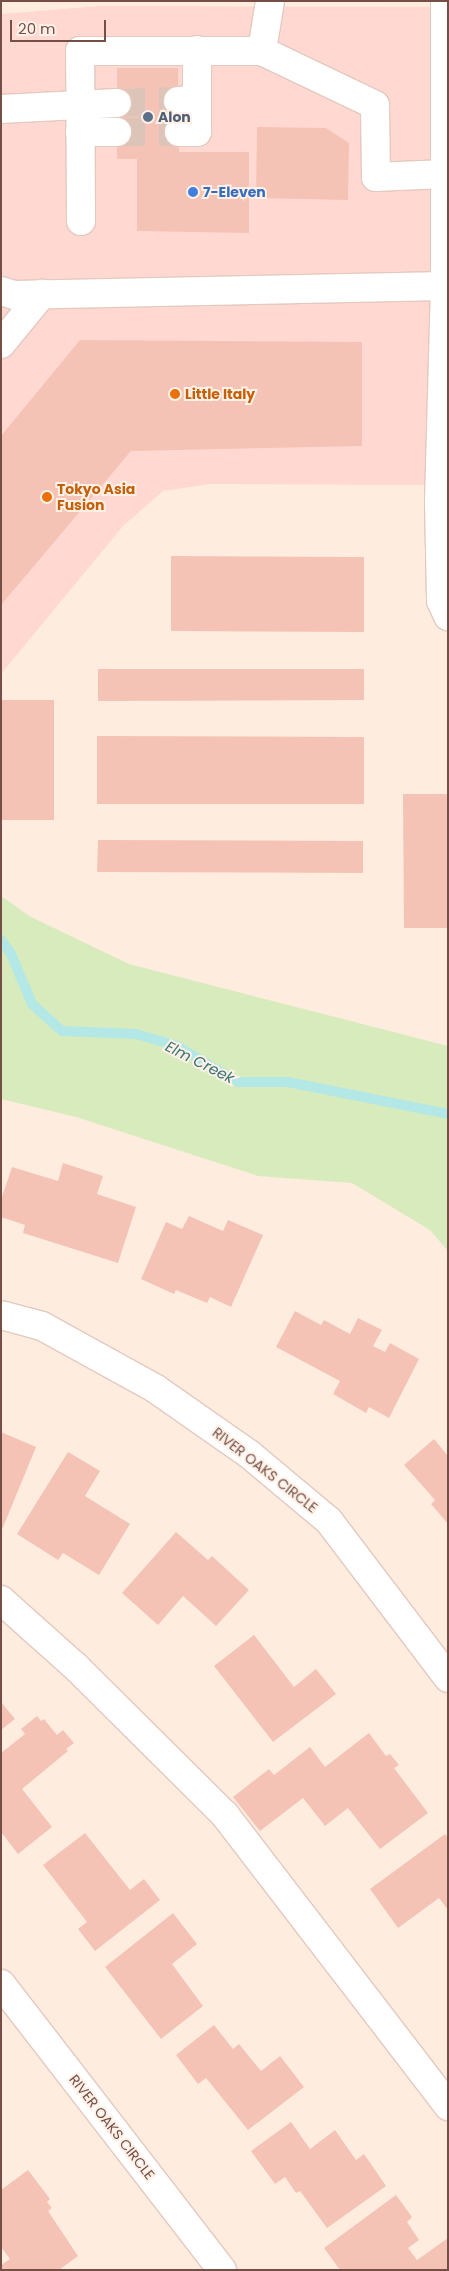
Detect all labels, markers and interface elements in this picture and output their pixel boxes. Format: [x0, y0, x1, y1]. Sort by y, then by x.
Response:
scale bar [12, 10, 109, 42]
text: 20 m [18, 18, 56, 39]
place label: Alon [158, 109, 191, 125]
marker: Alon [142, 111, 154, 123]
place label: 7-Eleven [203, 184, 266, 200]
marker: 7-Eleven [187, 186, 199, 198]
place label: Little Italy [185, 386, 255, 402]
marker: Little Italy [169, 388, 181, 400]
place label: Tokyo Asia Fusion [57, 481, 135, 514]
marker: Tokyo Asia Fusion [41, 491, 53, 503]
water label: Elm Creek [163, 1037, 237, 1087]
street label: RIVER OAKS CIRCLE [209, 1424, 321, 1516]
street label: RIVER OAKS CIRCLE [66, 2071, 158, 2183]

